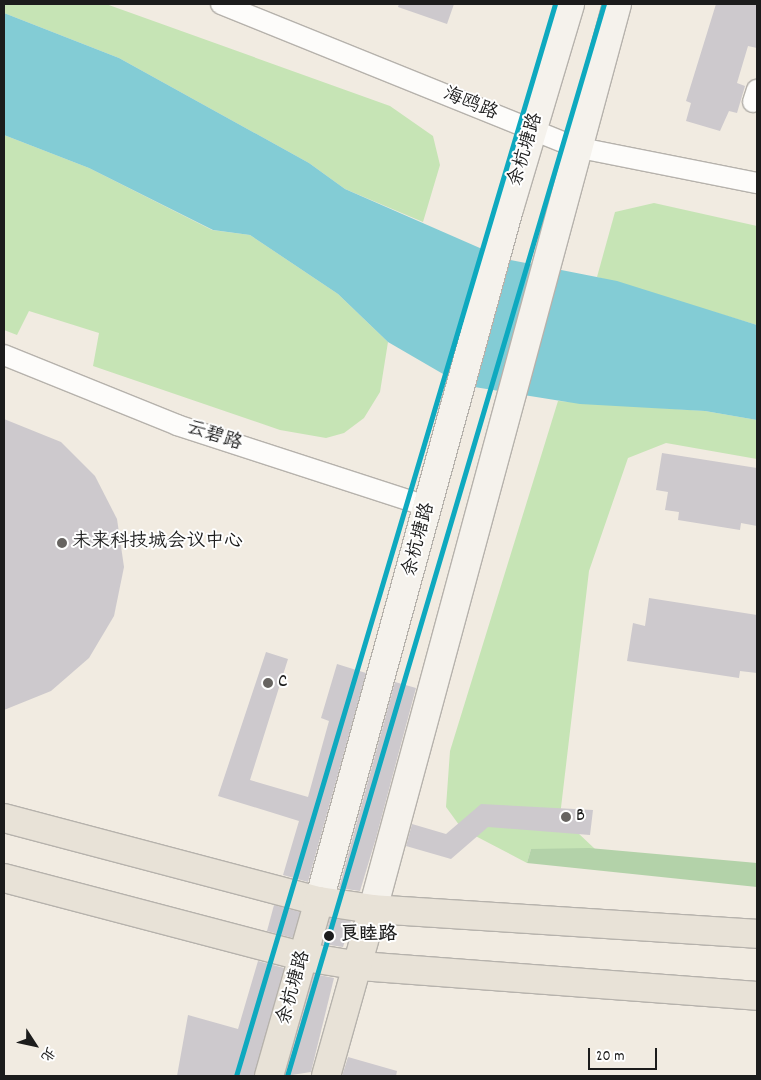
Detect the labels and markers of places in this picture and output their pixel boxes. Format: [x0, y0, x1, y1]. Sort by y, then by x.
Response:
place label: 未来科技城会议中心 [72, 532, 243, 554]
marker: 未来科技城会议中心 [56, 537, 68, 549]
place label: C [278, 672, 287, 694]
marker: C [262, 677, 274, 689]
place label: B [576, 806, 585, 828]
marker: B [560, 811, 572, 823]
place label: 良睦路 [340, 925, 397, 947]
marker: 良睦路 [322, 929, 336, 943]

